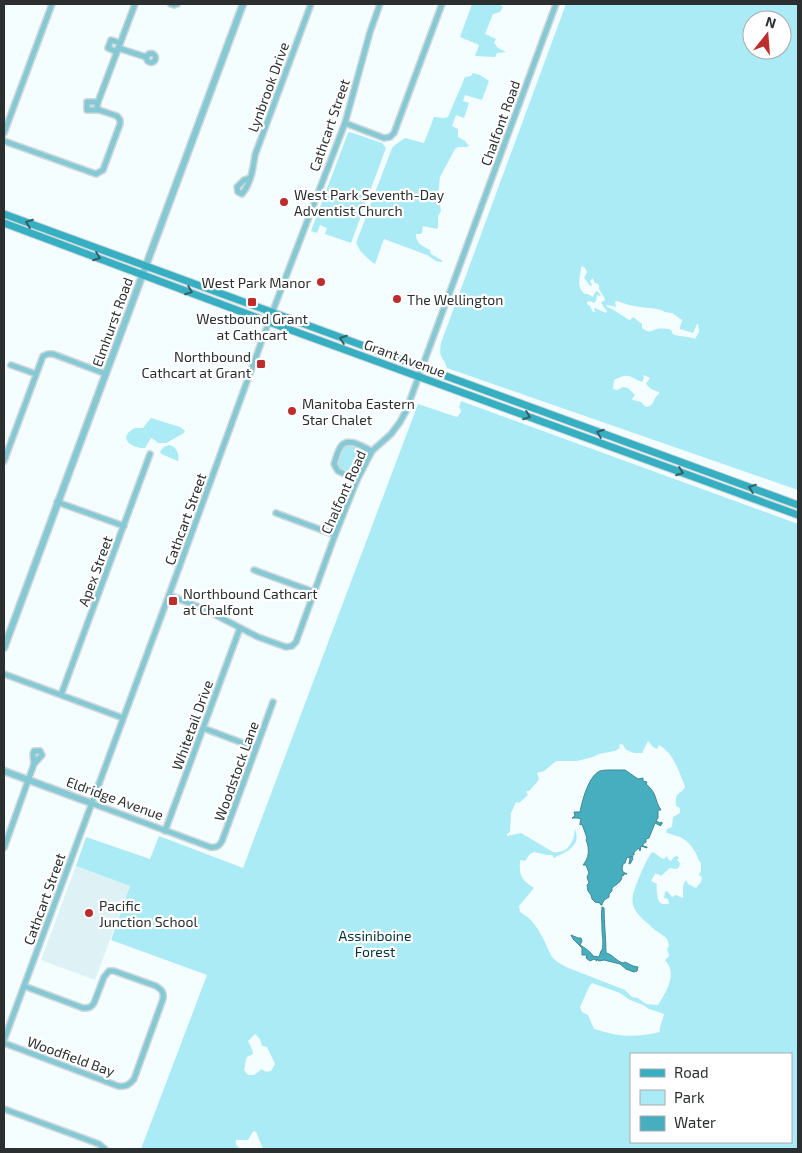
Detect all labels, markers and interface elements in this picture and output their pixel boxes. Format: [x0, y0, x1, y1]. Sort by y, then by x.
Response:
north arrow [742, 10, 792, 60]
text: N [764, 12, 778, 32]
street label: Lynbrook Drive [244, 40, 292, 134]
street label: Cathcart Street [305, 77, 353, 173]
street label: Chalfont Road [477, 78, 523, 168]
place label: West Park Seventh-Day Adventist Church [294, 186, 445, 219]
marker: West Park Seventh-Day Adventist Church [278, 196, 290, 208]
one-way arrow [26, 219, 34, 229]
one-way arrow [92, 251, 101, 261]
place label: West Park Manor [202, 274, 311, 291]
street label: Elmhurst Road [88, 275, 136, 369]
marker: West Park Manor [315, 276, 327, 288]
one-way arrow [184, 285, 193, 295]
place label: The Wellington [407, 291, 503, 308]
marker: The Wellington [391, 293, 403, 305]
marker: Westbound Grant at Cathcart [246, 296, 258, 308]
place label: Westbound Grant at Cathcart [196, 310, 308, 343]
one-way arrow [340, 335, 348, 345]
street label: Grant Avenue [362, 335, 448, 381]
place label: Northbound Cathcart at Grant [142, 348, 251, 381]
marker: Northbound Cathcart at Grant [255, 358, 267, 370]
place label: Manitoba Eastern Star Chalet [302, 395, 415, 428]
marker: Manitoba Eastern Star Chalet [286, 405, 298, 417]
one-way arrow [522, 410, 531, 420]
one-way arrow [596, 429, 605, 439]
street label: Chalfont Road [317, 447, 369, 537]
one-way arrow [675, 466, 683, 476]
street label: Cathcart Street [160, 471, 210, 567]
one-way arrow [749, 484, 757, 494]
street label: Apex Street [74, 533, 116, 609]
place label: Northbound Cathcart at Chalfont [183, 585, 318, 618]
marker: Northbound Cathcart at Chalfont [167, 595, 179, 607]
street label: Whitetail Drive [168, 678, 216, 772]
street label: Woodstock Lane [210, 719, 262, 823]
street label: Eldridge Avenue [64, 773, 166, 823]
street label: Cathcart Street [19, 851, 69, 947]
place label: Pacific Junction School [99, 897, 198, 930]
marker: Pacific Junction School [83, 907, 95, 919]
park label: Assiniboine Forest [338, 927, 412, 960]
street label: Woodfield Bay [25, 1032, 118, 1080]
legend [630, 1053, 792, 1143]
text: Road [674, 1063, 709, 1081]
text: Park [674, 1088, 705, 1106]
text: Water [674, 1113, 716, 1131]

